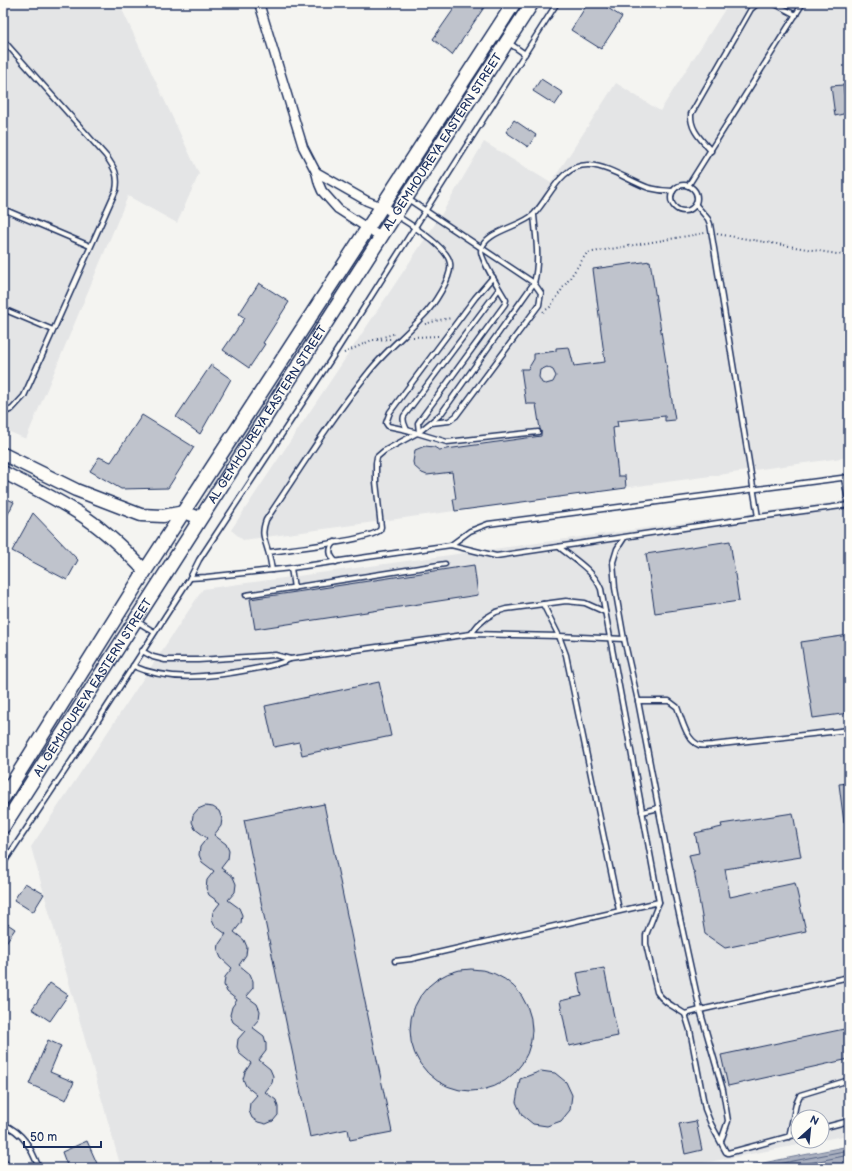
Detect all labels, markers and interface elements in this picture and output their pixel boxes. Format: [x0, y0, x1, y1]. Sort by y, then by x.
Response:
street label: AL GEMHOUREYA EASTERN STREET [379, 49, 506, 233]
street label: AL GEMHOUREYA EASTERN STREET [205, 322, 330, 506]
street label: AL GEMHOUREYA EASTERN STREET [30, 595, 156, 779]
north arrow [790, 1109, 830, 1149]
text: N [808, 1113, 821, 1128]
scale bar [24, 1123, 101, 1149]
text: 50 m [30, 1130, 57, 1145]

